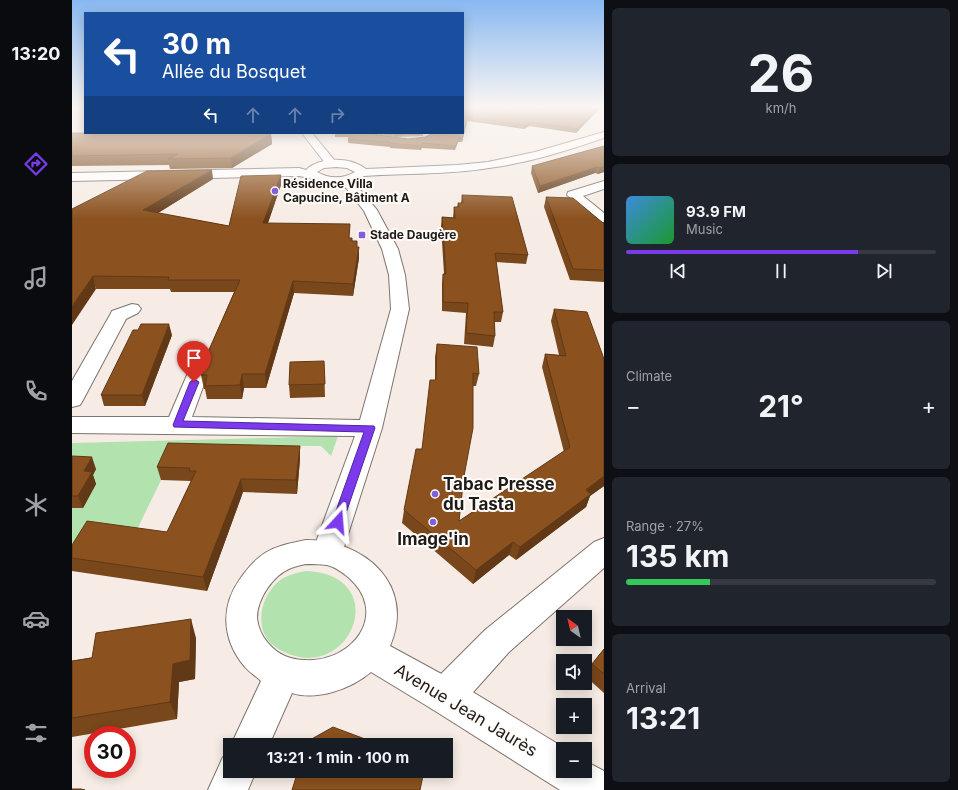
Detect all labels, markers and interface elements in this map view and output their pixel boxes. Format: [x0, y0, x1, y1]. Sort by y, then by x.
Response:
text: 30 m [162, 27, 231, 61]
icon: left [96, 28, 148, 80]
text: 26 [748, 42, 814, 105]
text: 13:20 [12, 43, 60, 64]
text: Allée du Bosquet [162, 61, 306, 82]
text: km/h [766, 100, 796, 116]
icon: left [200, 104, 222, 126]
icon: ahead [242, 104, 264, 126]
icon: ahead [284, 104, 306, 126]
icon: right [326, 104, 348, 126]
icon: directions [22, 150, 50, 178]
place label: Résidence Villa Capucine, Bâtiment A [283, 176, 410, 205]
marker: Résidence Villa Capucine, Bâtiment A [270, 186, 280, 196]
text: 93.9 FM [686, 202, 746, 221]
text: Music [686, 221, 723, 237]
place label: Stade Daugère [370, 227, 456, 242]
marker: Stade Daugère [357, 230, 367, 240]
icon: previous [667, 260, 689, 282]
icon: pause [770, 260, 792, 282]
icon: next [873, 260, 895, 282]
icon: music [22, 264, 50, 292]
pin [177, 341, 211, 382]
icon: arrive [183, 347, 205, 369]
text: Climate [626, 368, 672, 384]
icon: phone [22, 377, 50, 405]
text: 21° [758, 388, 804, 424]
text: − [626, 393, 641, 419]
text: + [921, 393, 936, 419]
place label: Tabac Presse du Tasta [443, 474, 555, 514]
marker: Tabac Presse du Tasta [430, 489, 440, 499]
icon: climate [22, 491, 50, 519]
position arrow [317, 501, 359, 543]
marker: Image'in [428, 517, 438, 527]
text: Range · 27% [626, 518, 704, 534]
place label: Image'in [397, 529, 469, 549]
text: 135 km [626, 538, 729, 574]
icon: car [22, 605, 50, 633]
north arrow [556, 610, 592, 646]
map controls [556, 610, 592, 778]
button: sound [556, 654, 592, 690]
street label: Avenue Jean Jaurès [391, 659, 541, 761]
text: Arrival [626, 680, 666, 696]
button: + [556, 698, 592, 734]
text: 13:21 [626, 700, 700, 736]
icon: filters [22, 719, 50, 747]
speed limit sign: 30 [84, 726, 136, 778]
button: − [556, 742, 592, 778]
text: 13:21 · 1 min · 100 m [267, 748, 409, 767]

